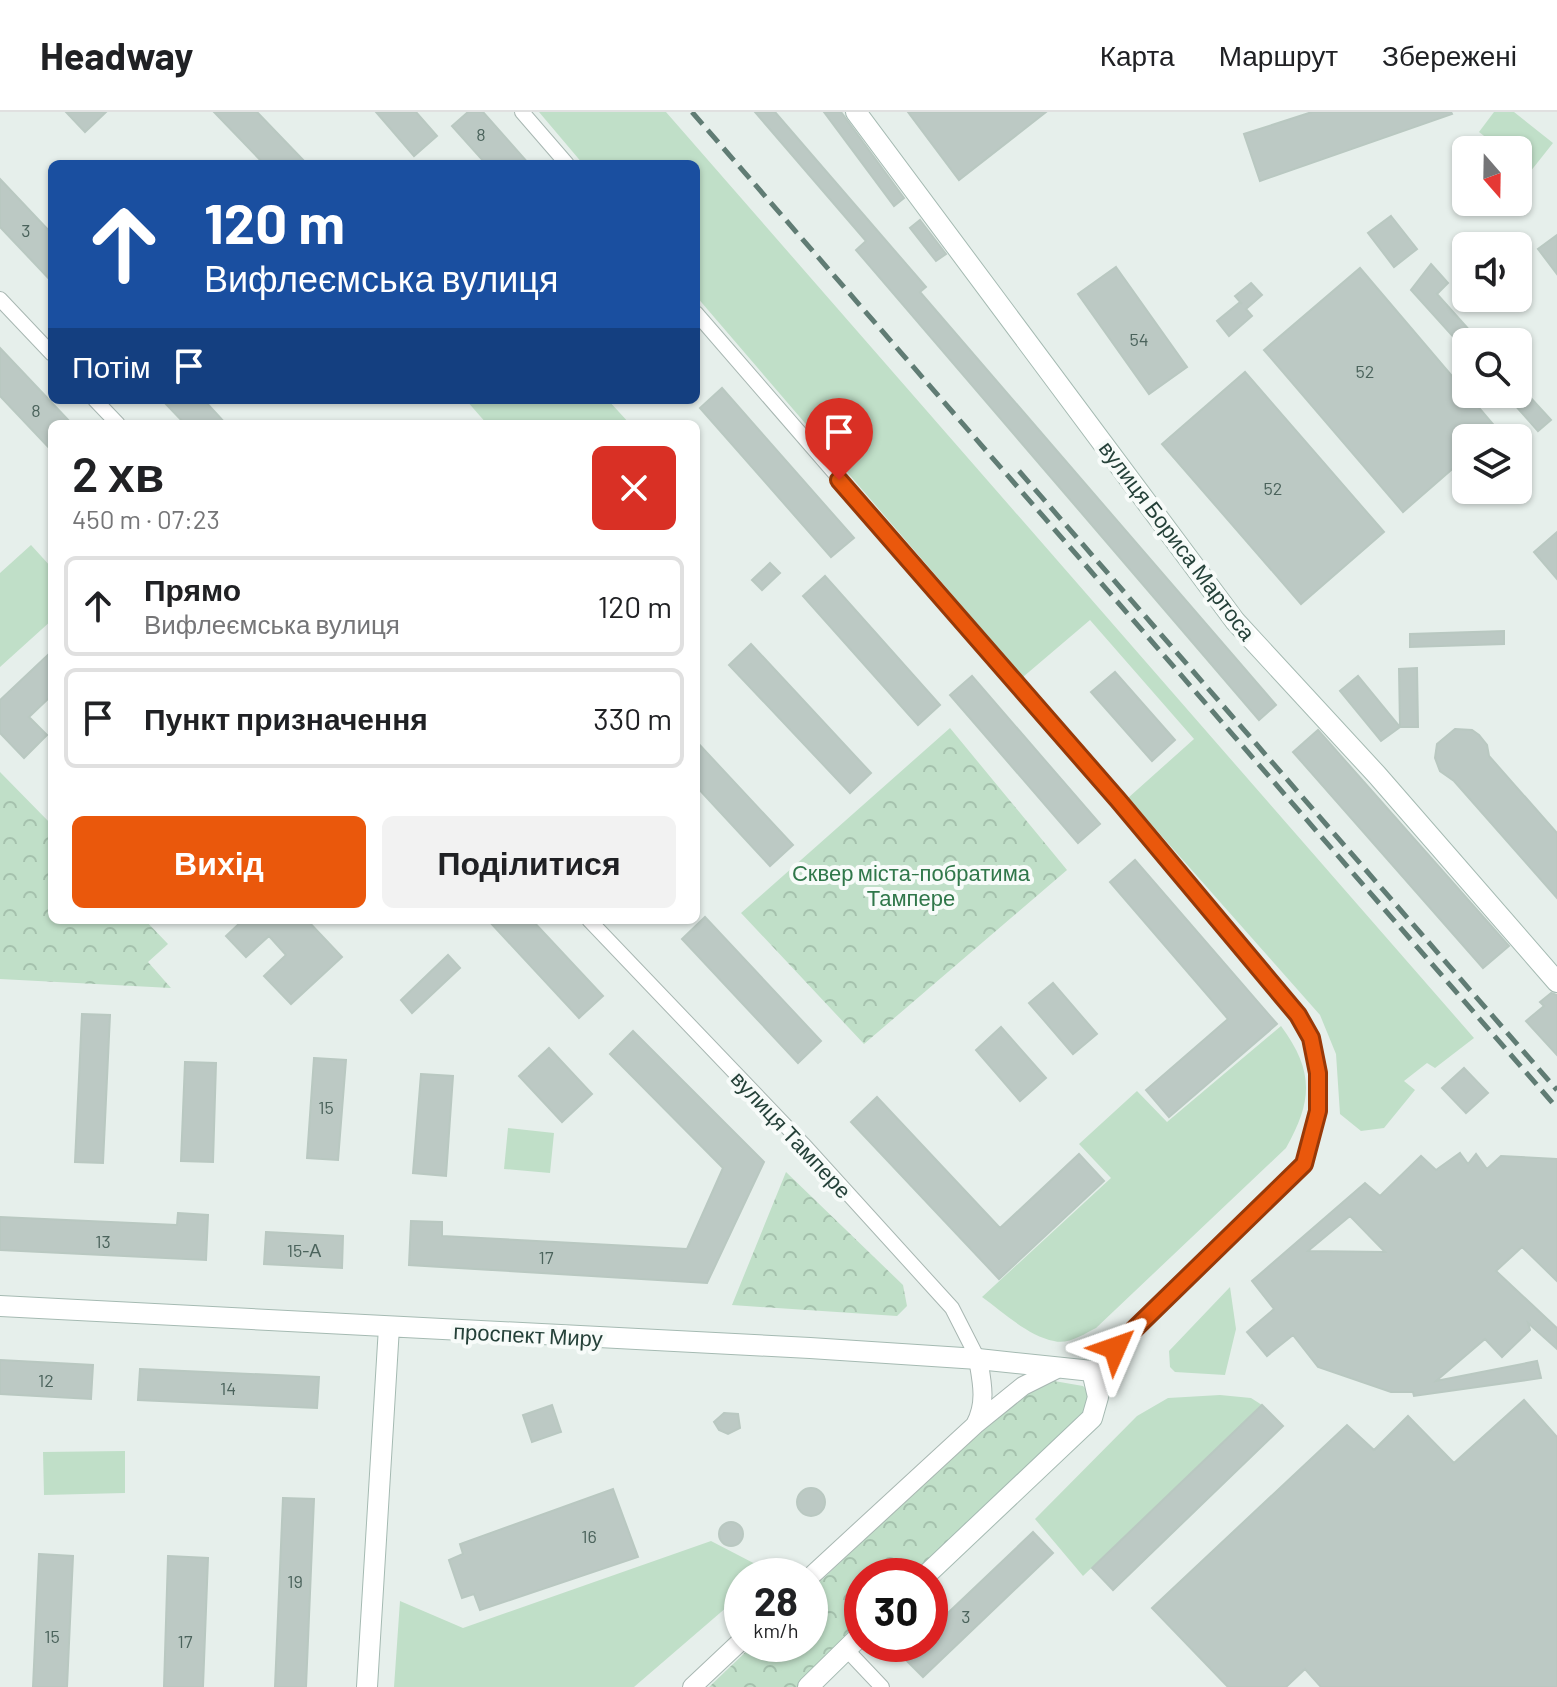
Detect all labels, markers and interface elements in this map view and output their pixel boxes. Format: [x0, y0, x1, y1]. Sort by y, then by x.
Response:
text: Headway [40, 32, 193, 78]
text: Карта [1100, 38, 1175, 72]
text: Маршрут [1219, 38, 1338, 72]
text: Збережені [1382, 38, 1517, 72]
house number: 8 [476, 123, 486, 145]
north arrow [1452, 136, 1532, 216]
map controls [1452, 136, 1532, 504]
text: 120 m [204, 188, 345, 255]
icon: ahead [72, 192, 176, 296]
house number: 3 [21, 219, 31, 241]
button: sound [1452, 232, 1532, 312]
text: Вифлеємська вулиця [204, 256, 558, 299]
house number: 54 [1129, 328, 1149, 350]
button: search [1452, 328, 1532, 408]
icon: arrive [167, 344, 211, 388]
text: Потім [72, 348, 151, 384]
house number: 52 [1356, 360, 1374, 382]
pin [805, 398, 873, 480]
house number: 8 [31, 399, 41, 421]
icon: arrive [817, 410, 861, 454]
button: layers [1452, 424, 1532, 504]
street label: вулиця Бориса Мартоса [1094, 435, 1262, 646]
text: 2 хв [72, 444, 164, 502]
button: close [592, 446, 676, 530]
house number: 52 [1264, 477, 1282, 499]
text: 450 m · 07:23 [72, 503, 220, 534]
text: Прямо [144, 571, 241, 607]
icon: ahead [76, 584, 120, 628]
text: 120 m [598, 588, 672, 624]
text: Вифлеємська вулиця [144, 608, 400, 639]
icon: arrive [76, 696, 120, 740]
text: Пункт призначення [144, 700, 428, 736]
text: 330 m [593, 700, 672, 736]
button: Вихід [72, 816, 366, 908]
button: Поділитися [382, 816, 676, 908]
park label: Сквер міста-побратима Тампере [792, 859, 1031, 911]
street label: вулиця Тампере [726, 1065, 858, 1204]
house number: 15 [318, 1096, 334, 1118]
house number: 13 [95, 1230, 111, 1252]
house number: 15-А [287, 1239, 321, 1261]
house number: 17 [539, 1246, 554, 1268]
position arrow [1073, 1306, 1157, 1390]
street label: проспект Миру [453, 1317, 603, 1352]
house number: 12 [38, 1369, 54, 1391]
house number: 14 [220, 1377, 236, 1399]
house number: 16 [581, 1525, 597, 1547]
speed limit sign: 30 [844, 1558, 948, 1662]
house number: 19 [287, 1570, 303, 1592]
text: 28 [754, 1576, 798, 1624]
house number: 3 [961, 1605, 971, 1627]
text: km/h [753, 1618, 799, 1642]
house number: 15 [44, 1625, 60, 1647]
house number: 17 [178, 1630, 193, 1652]

